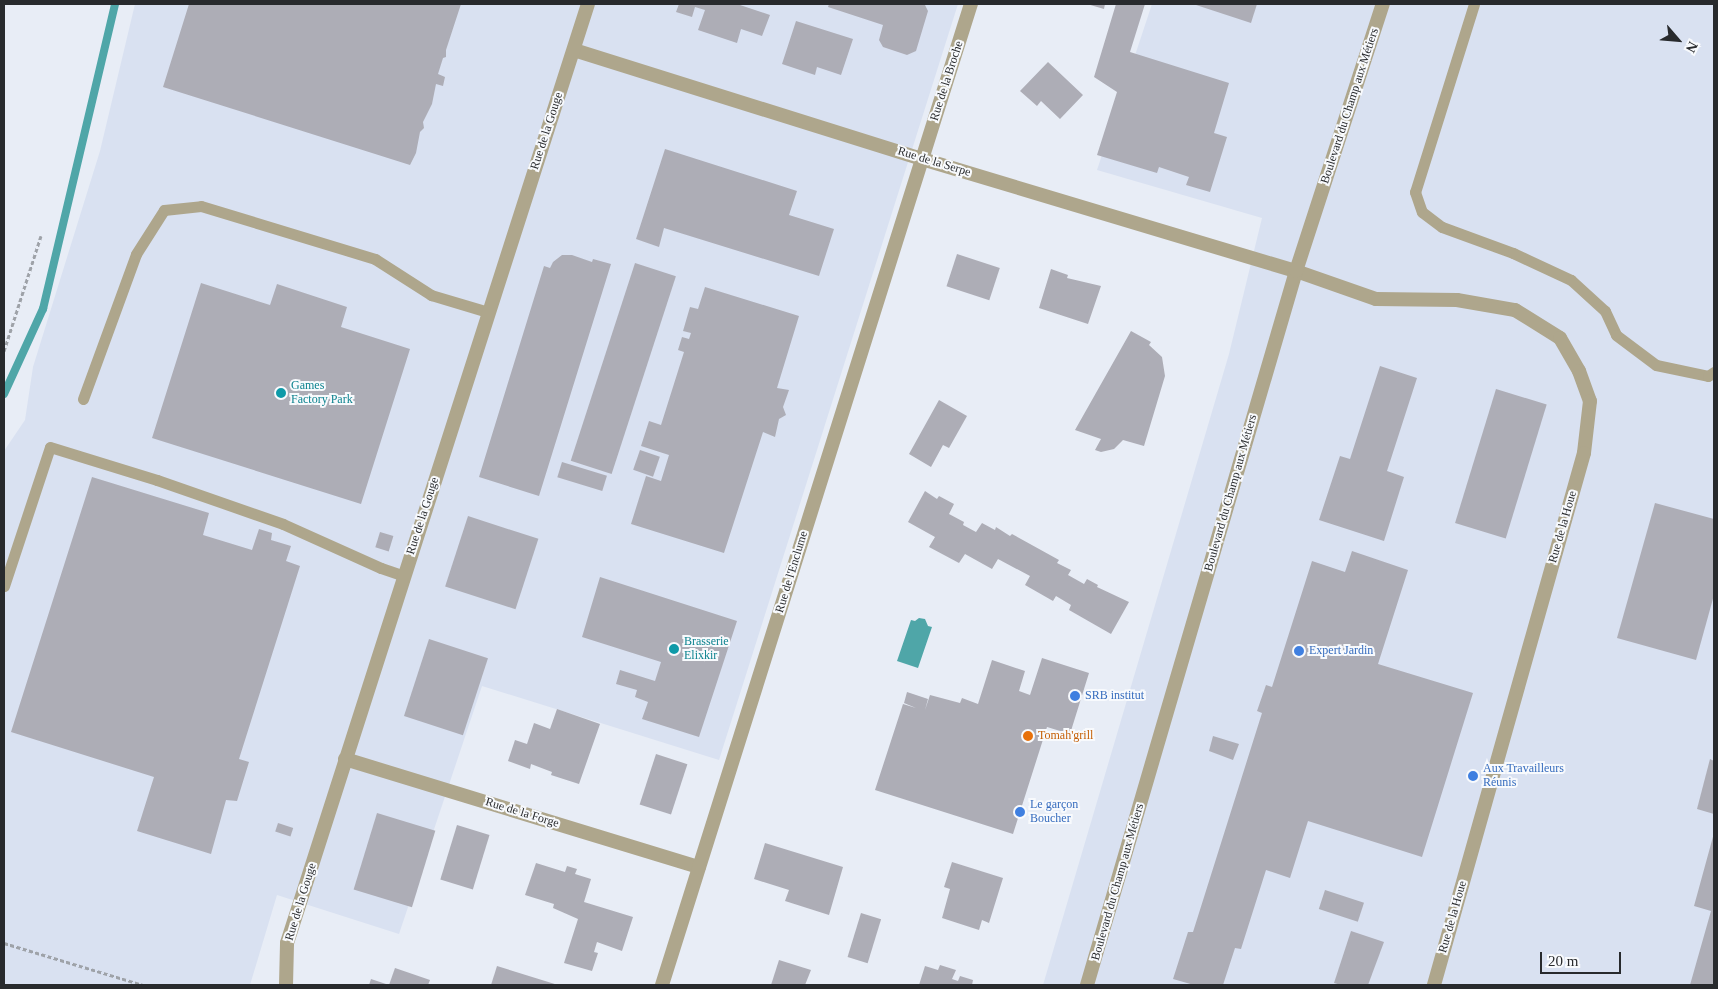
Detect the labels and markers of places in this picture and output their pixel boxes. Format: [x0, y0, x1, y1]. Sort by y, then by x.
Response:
place label: Games Factory Park [291, 379, 353, 407]
marker: Games Factory Park [275, 387, 287, 399]
place label: Brasserie Elixkir [684, 635, 729, 663]
marker: Brasserie Elixkir [668, 643, 680, 655]
place label: Expert Jardin [1309, 644, 1373, 658]
marker: Expert Jardin [1293, 645, 1305, 657]
place label: SRB institut [1085, 689, 1144, 703]
marker: SRB institut [1069, 690, 1081, 702]
place label: Tomah'grill [1038, 729, 1093, 743]
marker: Tomah'grill [1022, 730, 1034, 742]
place label: Aux Travailleurs Réunis [1483, 762, 1564, 790]
marker: Aux Travailleurs Réunis [1467, 770, 1479, 782]
place label: Le garçon Boucher [1030, 798, 1078, 826]
marker: Le garçon Boucher [1014, 806, 1026, 818]

